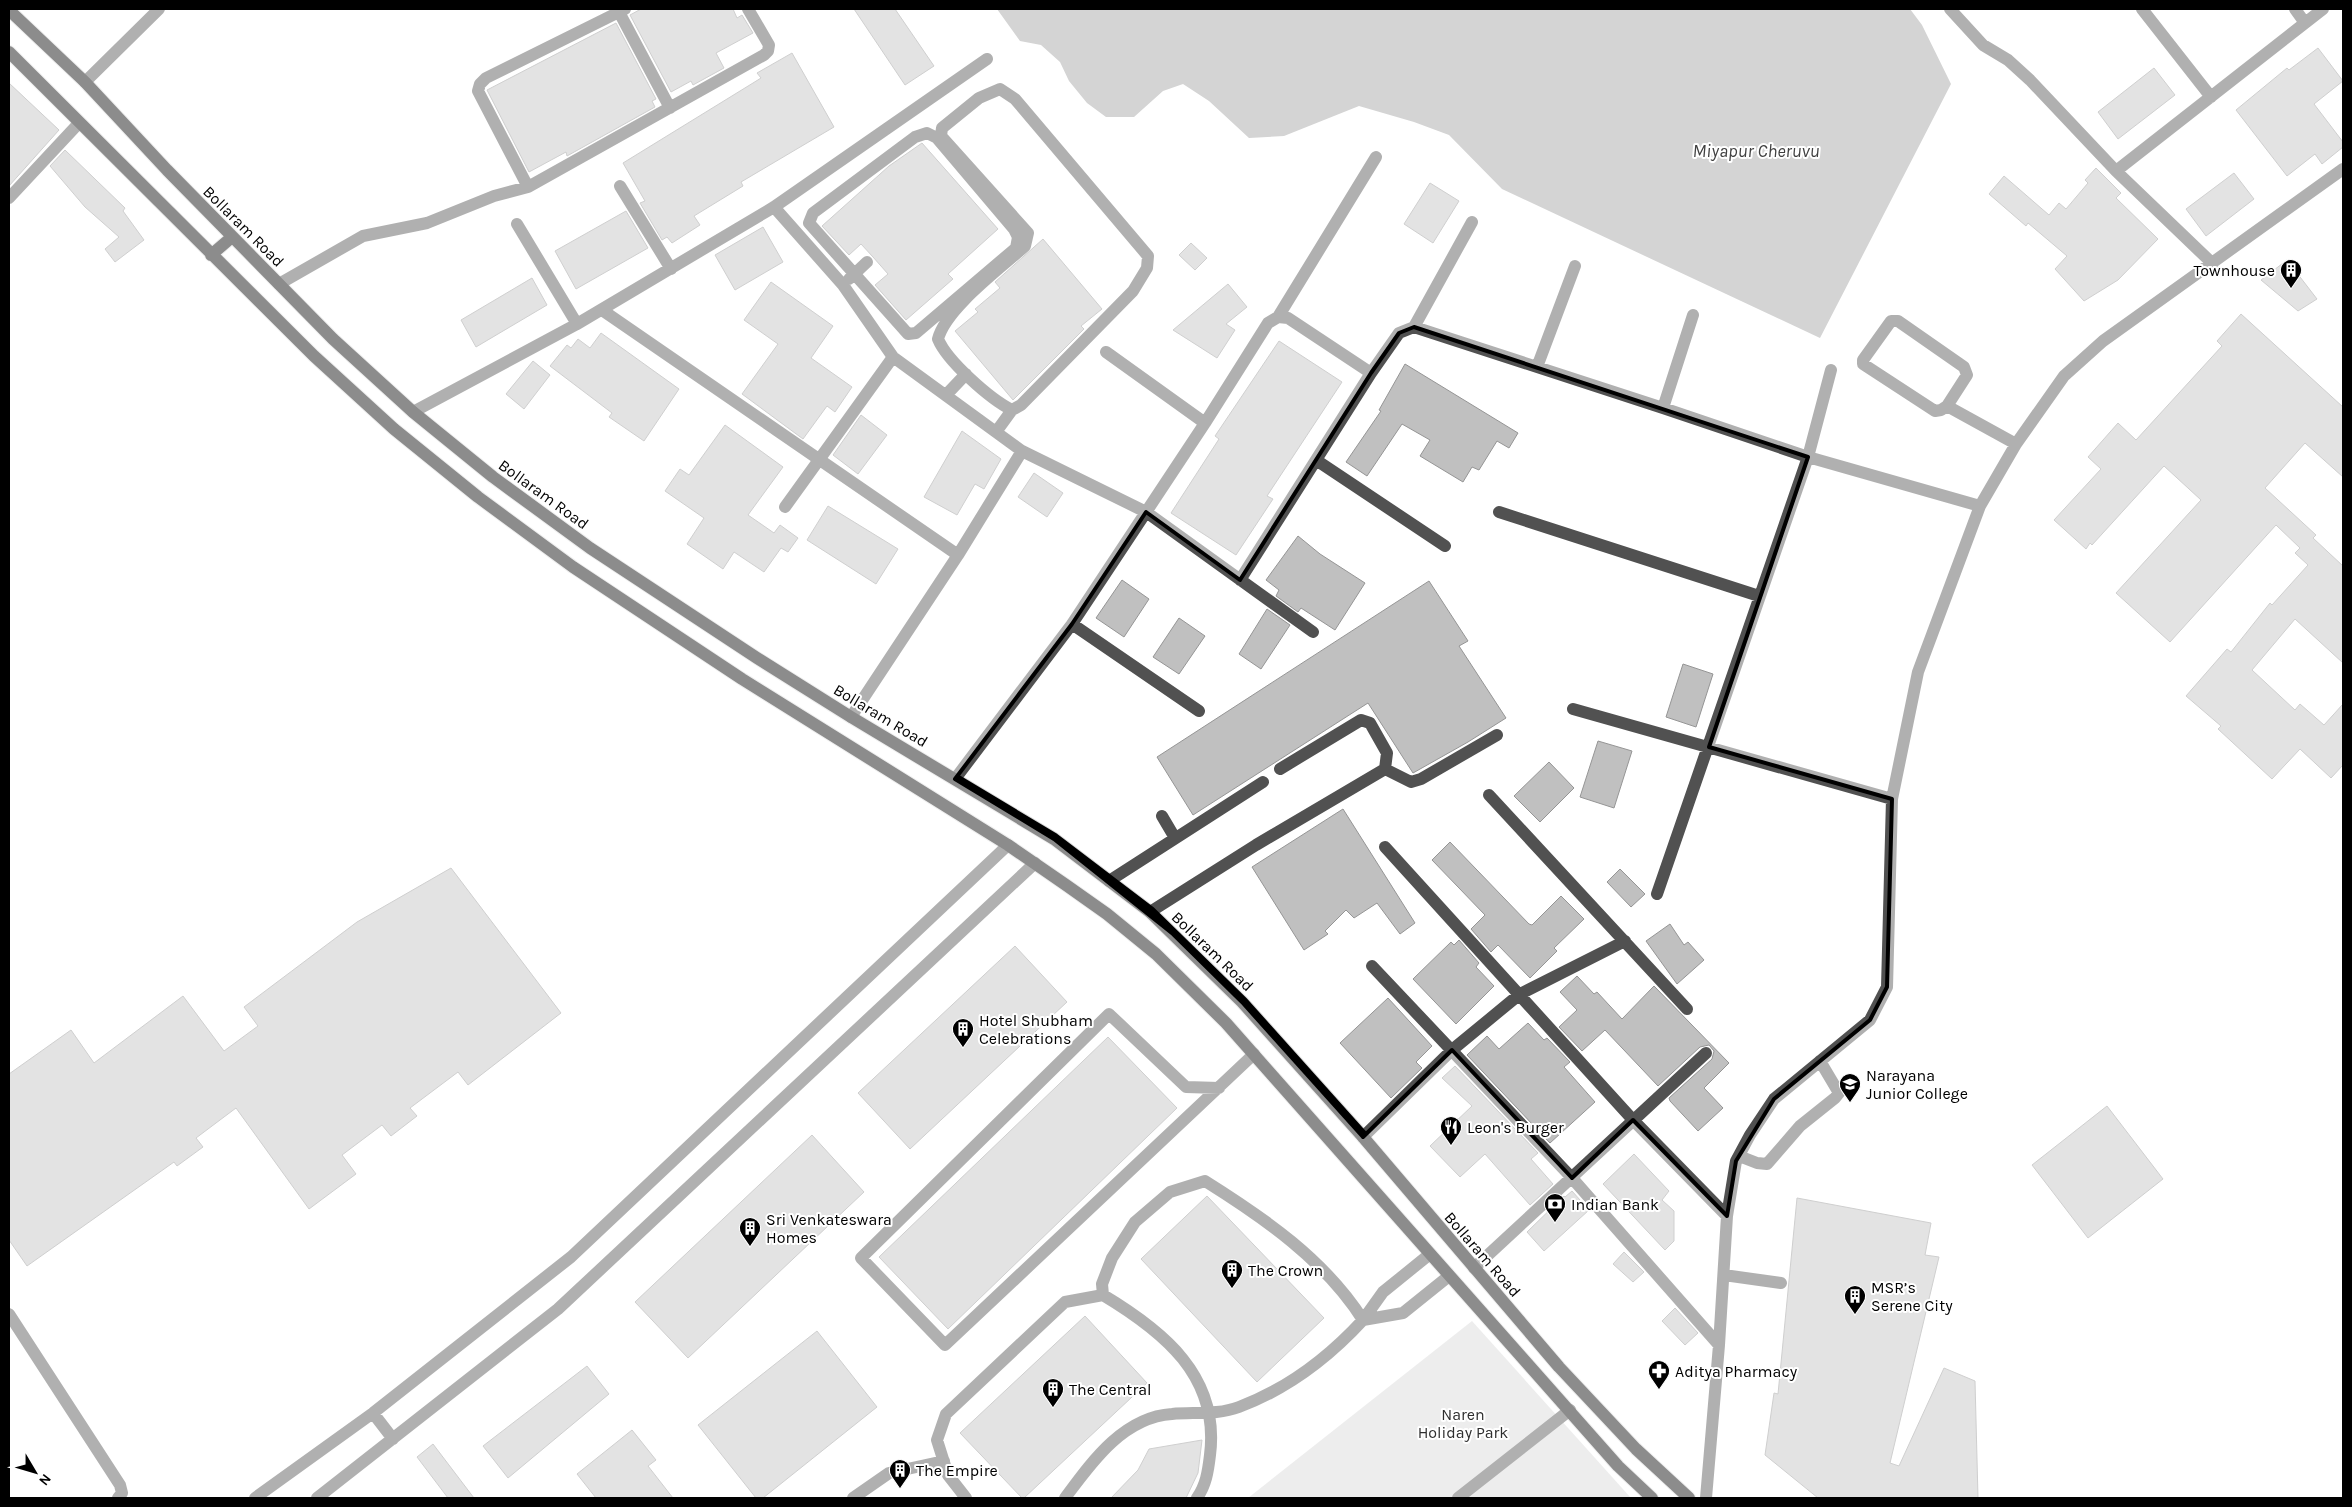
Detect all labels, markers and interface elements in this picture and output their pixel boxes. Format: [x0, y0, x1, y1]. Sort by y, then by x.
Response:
water label: Miyapur Cheruvu [1693, 140, 1819, 162]
street label: Bollaram Road [199, 182, 288, 271]
building icon: Townhouse [2279, 258, 2303, 289]
place label: Townhouse [2194, 261, 2275, 280]
street label: Bollaram Road [495, 455, 592, 533]
street label: Bollaram Road [830, 680, 931, 751]
street label: Bollaram Road [1168, 907, 1258, 995]
place label: Hotel Shubham Celebrations [979, 1011, 1093, 1048]
building icon: Hotel Shubham Celebrations [951, 1017, 975, 1048]
place label: Narayana Junior College [1866, 1066, 1968, 1103]
school or university icon: Narayana Junior College [1838, 1072, 1862, 1103]
restaurant icon: Leon's Burger [1439, 1115, 1463, 1146]
place label: Leon's Burger [1467, 1118, 1564, 1137]
bank icon: Indian Bank [1543, 1192, 1567, 1223]
place label: Indian Bank [1571, 1195, 1659, 1214]
street label: Bollaram Road [1440, 1208, 1525, 1301]
place label: Sri Venkateswara Homes [766, 1210, 892, 1247]
building icon: Sri Venkateswara Homes [738, 1216, 762, 1247]
building icon: The Crown [1220, 1258, 1244, 1289]
place label: The Crown [1248, 1261, 1323, 1280]
place label: MSR’s Serene City [1871, 1278, 1953, 1315]
building icon: MSR’s Serene City [1843, 1284, 1867, 1315]
pharmacy icon: Aditya Pharmacy [1647, 1359, 1671, 1390]
place label: Aditya Pharmacy [1675, 1362, 1798, 1381]
building icon: The Central [1041, 1377, 1065, 1408]
place label: The Central [1069, 1380, 1151, 1399]
park label: Naren Holiday Park [1418, 1405, 1508, 1442]
north arrow [10, 1447, 60, 1497]
building icon: The Empire [888, 1458, 912, 1489]
place label: The Empire [916, 1461, 998, 1480]
text: N [35, 1471, 55, 1489]

